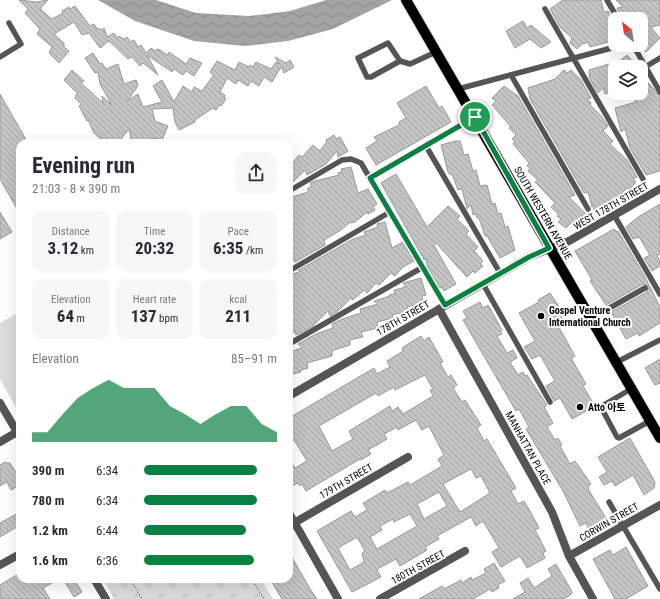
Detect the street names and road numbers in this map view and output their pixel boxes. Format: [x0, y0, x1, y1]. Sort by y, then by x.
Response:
street label: SOUTH WESTERN AVENUE [512, 165, 574, 261]
street label: WEST 178TH STREET [572, 180, 650, 232]
street label: 178TH STREET [375, 298, 431, 338]
street label: MANHATTAN PLACE [503, 409, 553, 487]
street label: 179TH STREET [318, 461, 374, 501]
street label: CORWIN STREET [577, 501, 641, 543]
street label: 180TH STREET [389, 548, 447, 586]

